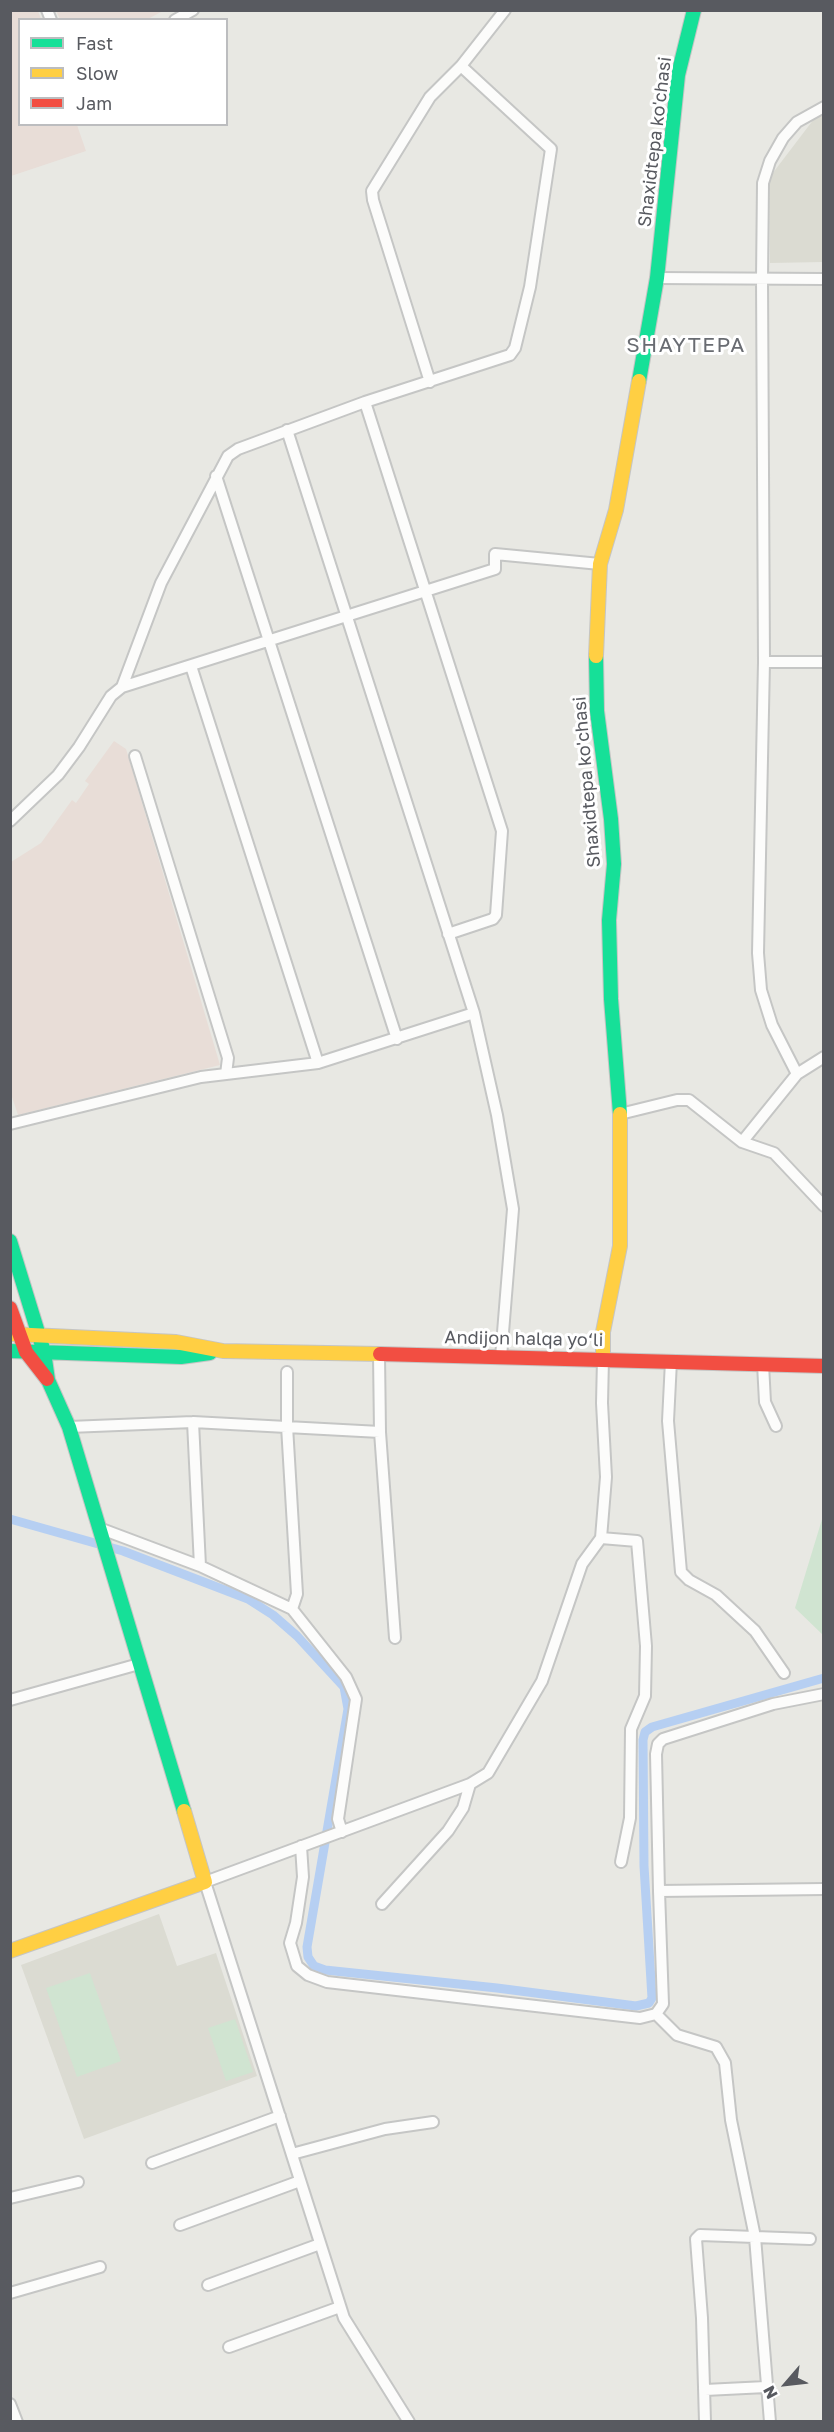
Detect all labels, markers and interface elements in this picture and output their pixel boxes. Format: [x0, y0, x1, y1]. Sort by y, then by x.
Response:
legend [18, 18, 228, 126]
text: Fast [76, 32, 113, 54]
street label: Shaxidtepa ko'chasi [634, 56, 676, 228]
text: Slow [76, 62, 118, 84]
text: Jam [76, 92, 112, 114]
district label: SHAYTEPA [626, 332, 746, 358]
street label: Shaxidtepa ko'chasi [569, 696, 605, 868]
street label: Andijon halqa yo‘li [444, 1327, 604, 1351]
north arrow [756, 2354, 816, 2414]
text: N [758, 2382, 782, 2403]

